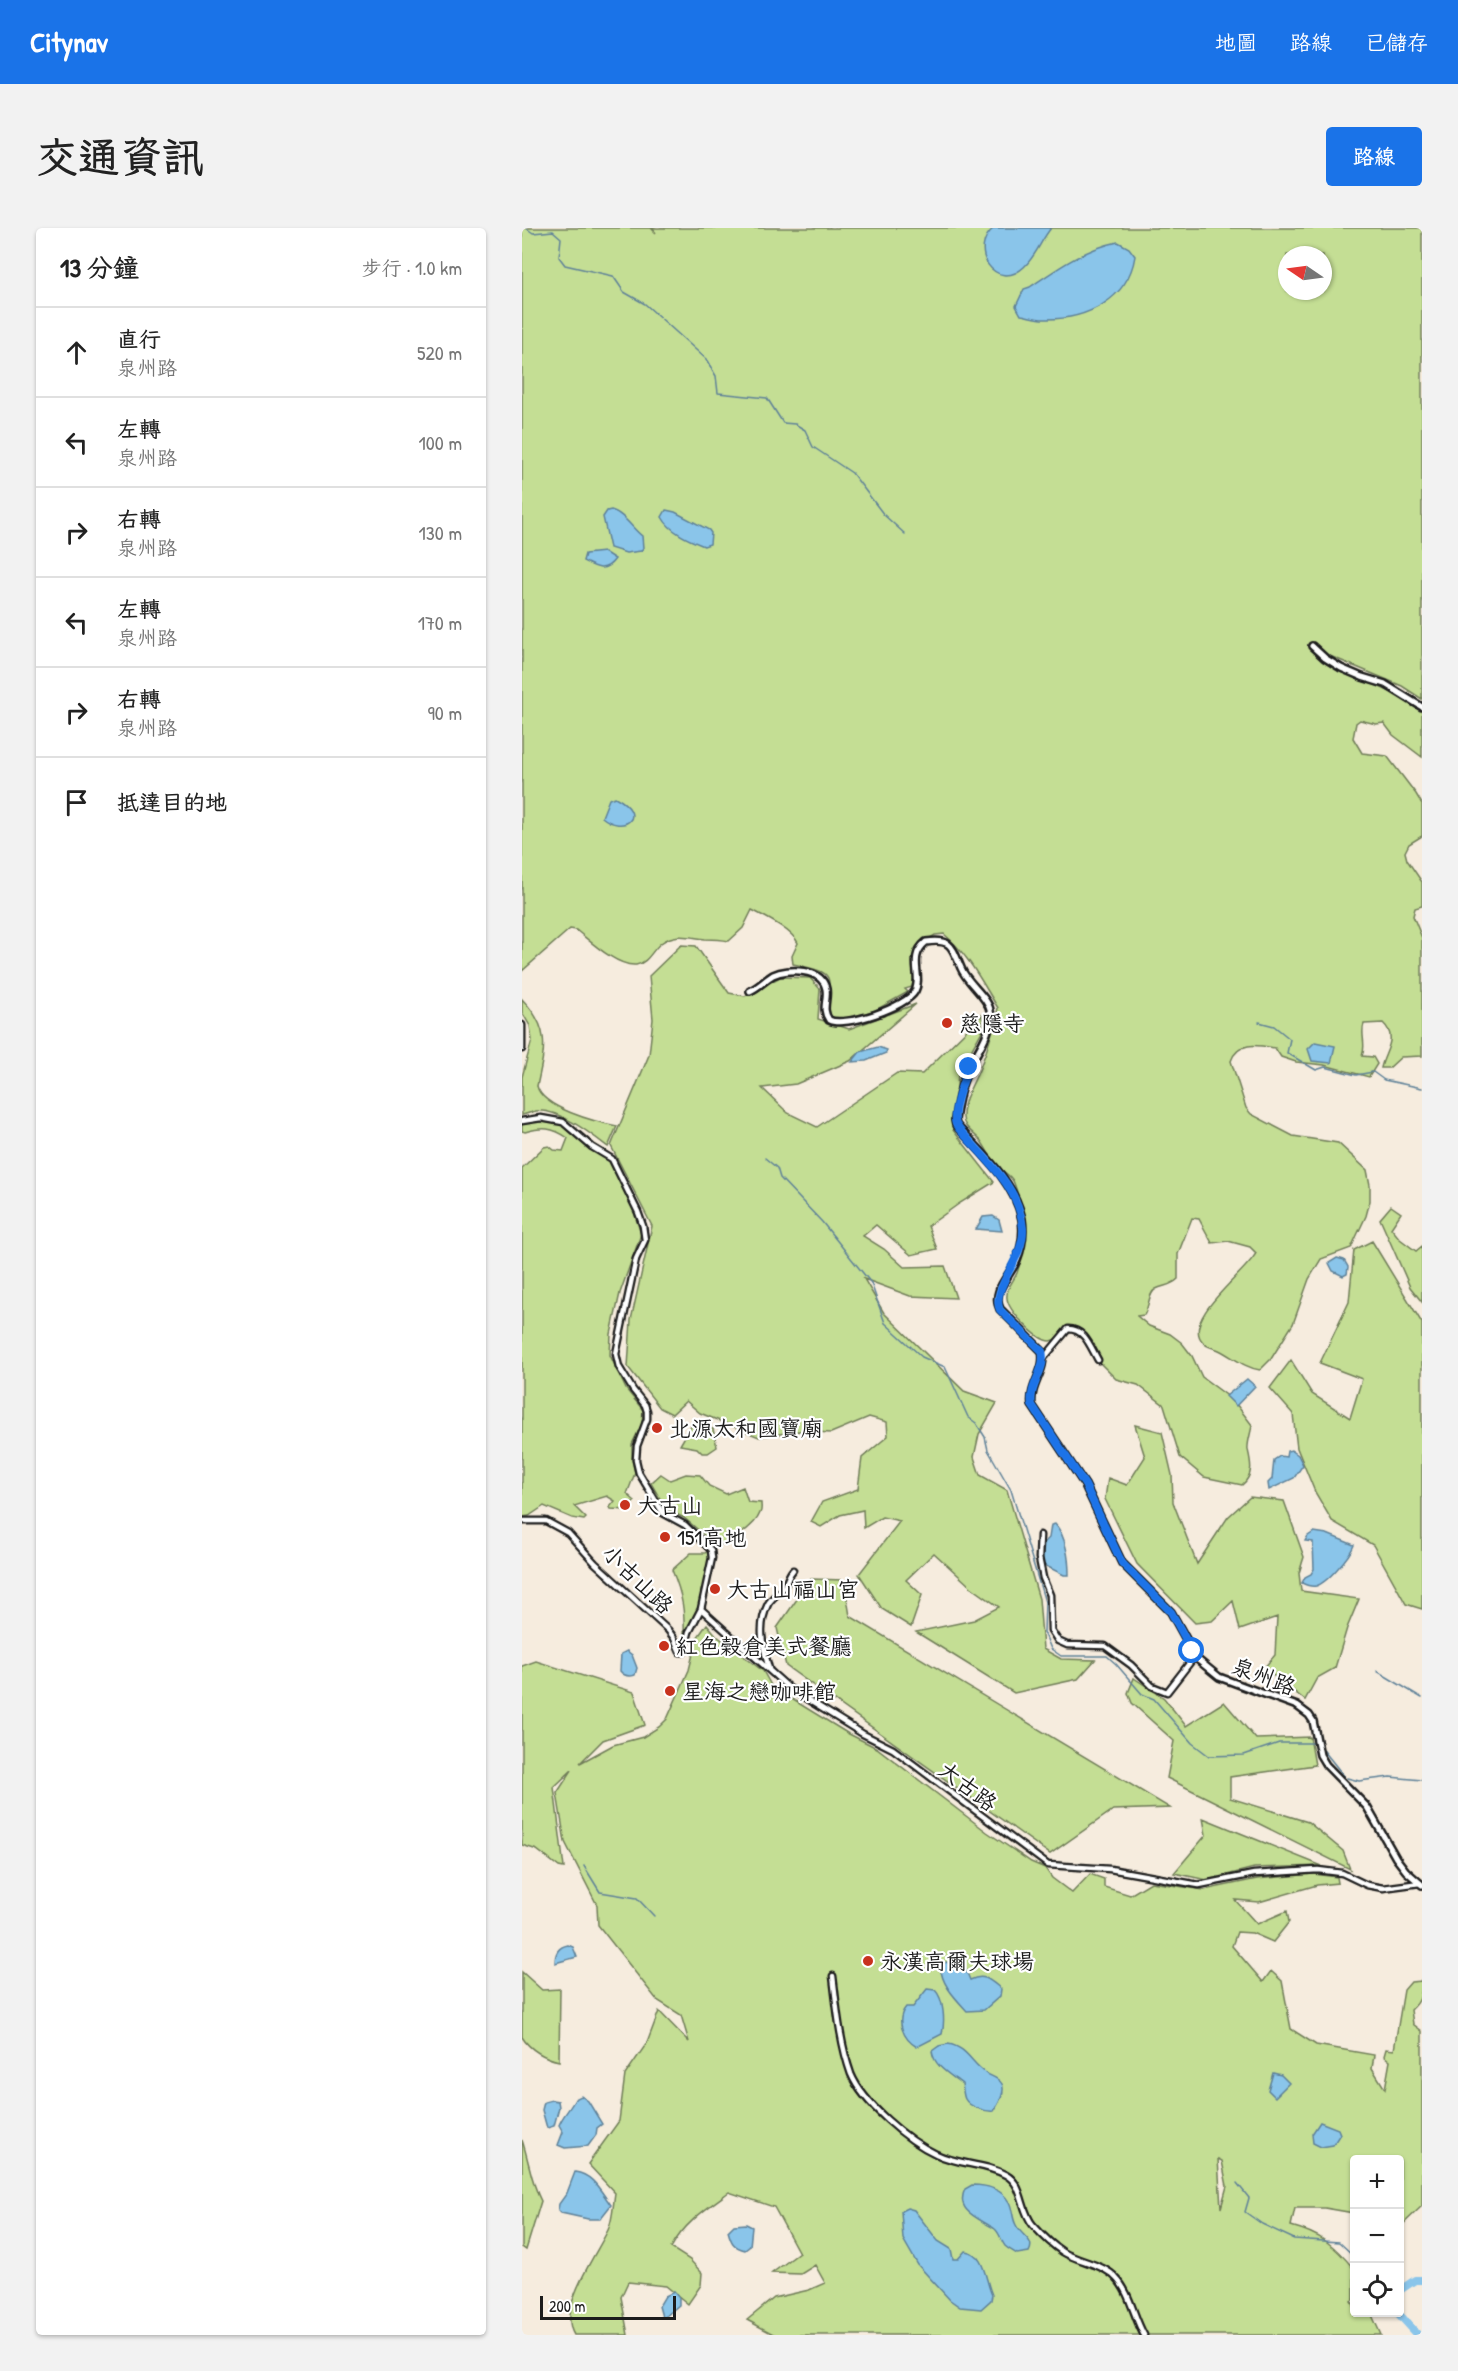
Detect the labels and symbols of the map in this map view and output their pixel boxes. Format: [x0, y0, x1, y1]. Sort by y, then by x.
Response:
north arrow [1278, 246, 1332, 300]
place label: 慈隱寺 [959, 1008, 1025, 1038]
marker: 慈隱寺 [940, 1016, 954, 1030]
route end [955, 1053, 981, 1079]
place label: 北源太和國寶廟 [669, 1413, 823, 1443]
marker: 北源太和國寶廟 [650, 1421, 664, 1435]
place label: 大古山 [637, 1490, 703, 1520]
marker: 大古山 [618, 1498, 632, 1512]
place label: 151高地 [677, 1522, 746, 1552]
marker: 151高地 [658, 1530, 672, 1544]
street label: 小古山路 [596, 1538, 680, 1620]
place label: 大古山福山宮 [727, 1574, 859, 1604]
marker: 大古山福山宮 [708, 1582, 722, 1596]
place label: 紅色榖倉美式餐廳 [676, 1631, 852, 1661]
route start [1178, 1637, 1204, 1663]
marker: 紅色榖倉美式餐廳 [657, 1639, 671, 1653]
street label: 泉州路 [1228, 1650, 1300, 1702]
place label: 星海之戀咖啡館 [682, 1676, 836, 1706]
marker: 星海之戀咖啡館 [663, 1684, 677, 1698]
street label: 大古路 [933, 1754, 1003, 1818]
place label: 永漢高爾夫球場 [880, 1946, 1034, 1976]
marker: 永漢高爾夫球場 [861, 1954, 875, 1968]
scale bar [540, 2293, 676, 2320]

